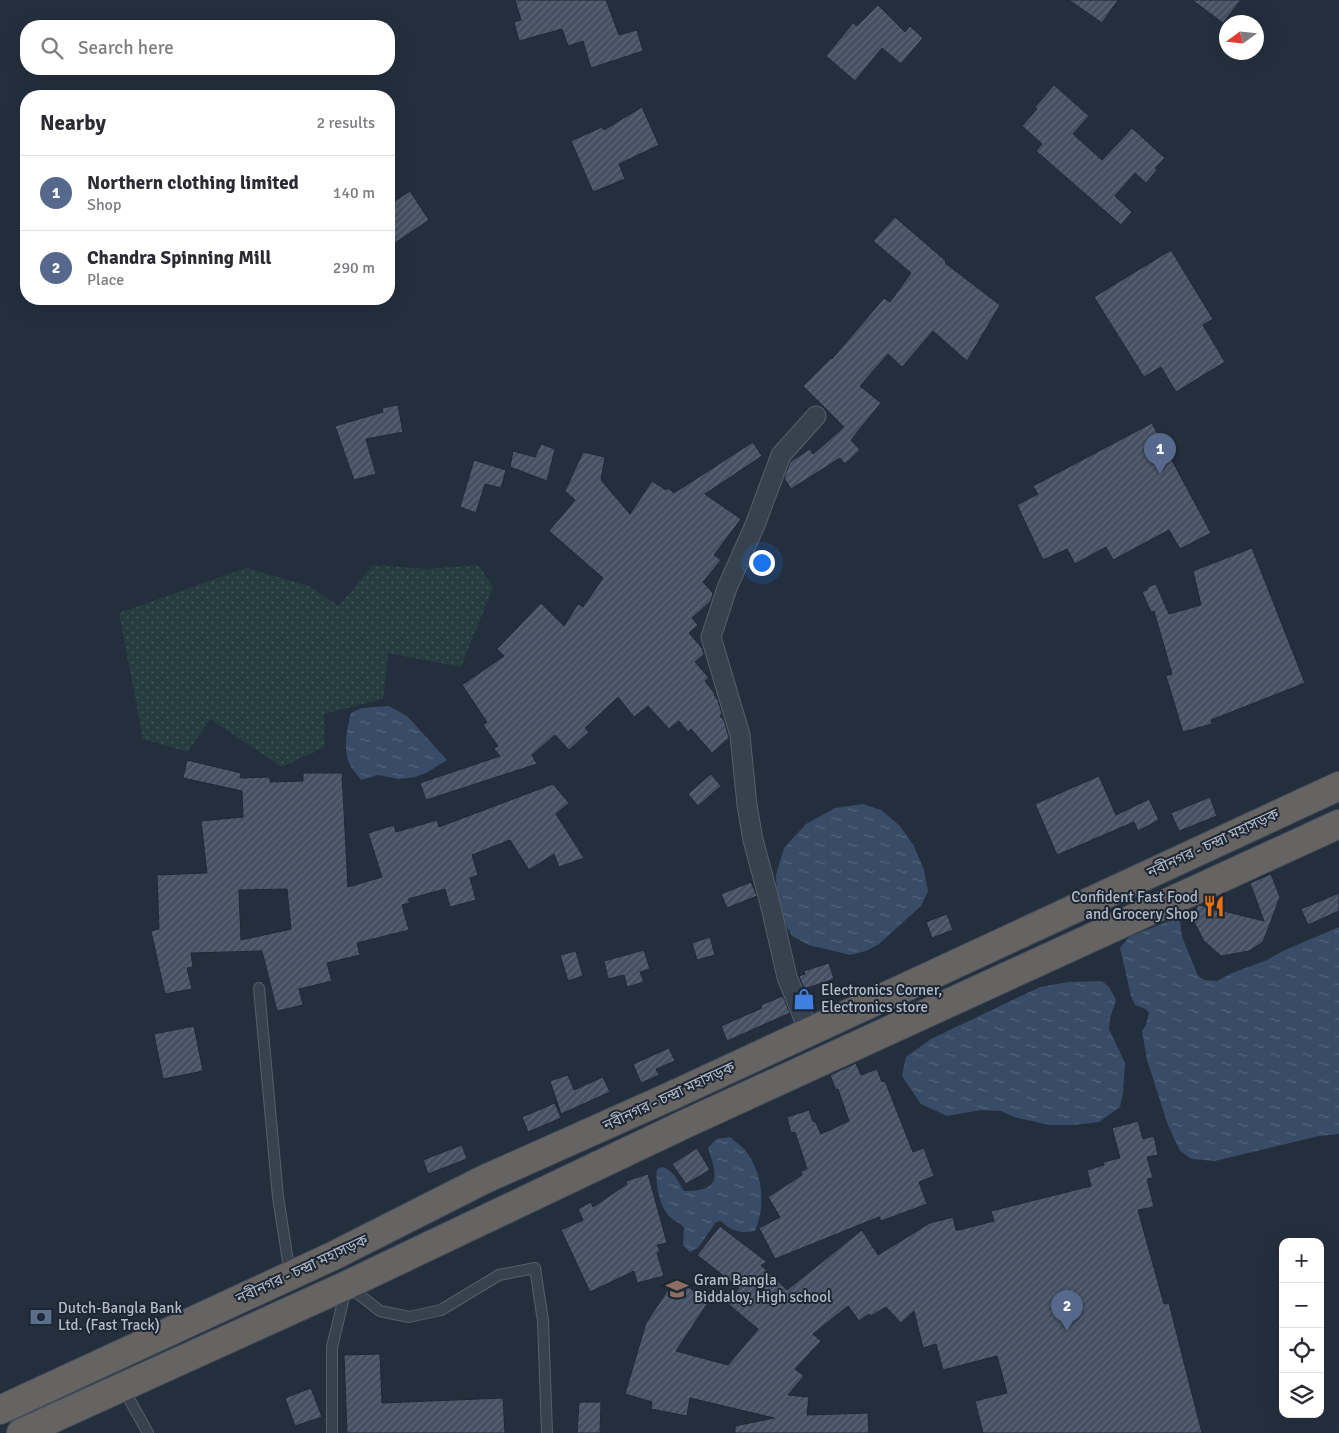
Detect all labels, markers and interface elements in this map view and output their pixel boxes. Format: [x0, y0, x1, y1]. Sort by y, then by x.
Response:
north arrow [1219, 15, 1264, 60]
search box [20, 20, 395, 75]
icon: search [38, 34, 66, 62]
text: Search here [78, 36, 174, 60]
text: Nearby [40, 110, 106, 136]
text: 2 results [316, 113, 375, 133]
text: Northern clothing limited [87, 171, 299, 195]
text: 1 [52, 183, 60, 203]
text: 140 m [333, 183, 375, 203]
text: Shop [87, 195, 121, 215]
text: Chandra Spinning Mill [87, 246, 271, 270]
text: 2 [52, 258, 60, 278]
text: 290 m [333, 258, 375, 278]
text: Place [87, 270, 124, 290]
pin: 1 [1144, 433, 1176, 474]
your location [749, 550, 775, 576]
street label: নবীনগর - চন্দ্রা মহাসড়ক [1143, 804, 1282, 882]
place label: Confident Fast Food and Grocery Shop [1071, 888, 1198, 923]
restaurant icon: Confident Fast Food and Grocery Shop [1201, 893, 1227, 919]
place label: Electronics Corner, Electronics store [821, 981, 942, 1016]
shop icon: Electronics Corner, Electronics store [791, 986, 817, 1012]
street label: নবীনগর - চন্দ্রা মহাসড়ক [599, 1057, 738, 1135]
street label: নবীনগর - চন্দ্রা মহাসড়ক [232, 1230, 371, 1308]
map controls [1279, 1238, 1324, 1418]
button: + [1279, 1238, 1324, 1283]
place label: Gram Bangla Biddaloy, High school [694, 1271, 831, 1306]
school or university icon: Gram Bangla Biddaloy, High school [664, 1276, 690, 1302]
button: − [1279, 1283, 1324, 1328]
pin: 2 [1051, 1290, 1083, 1331]
place label: Dutch-Bangla Bank Ltd. (Fast Track) [58, 1299, 183, 1334]
bank icon: Dutch-Bangla Bank Ltd. (Fast Track) [28, 1304, 54, 1330]
button: locate [1279, 1328, 1324, 1373]
button: layers [1279, 1373, 1324, 1418]

